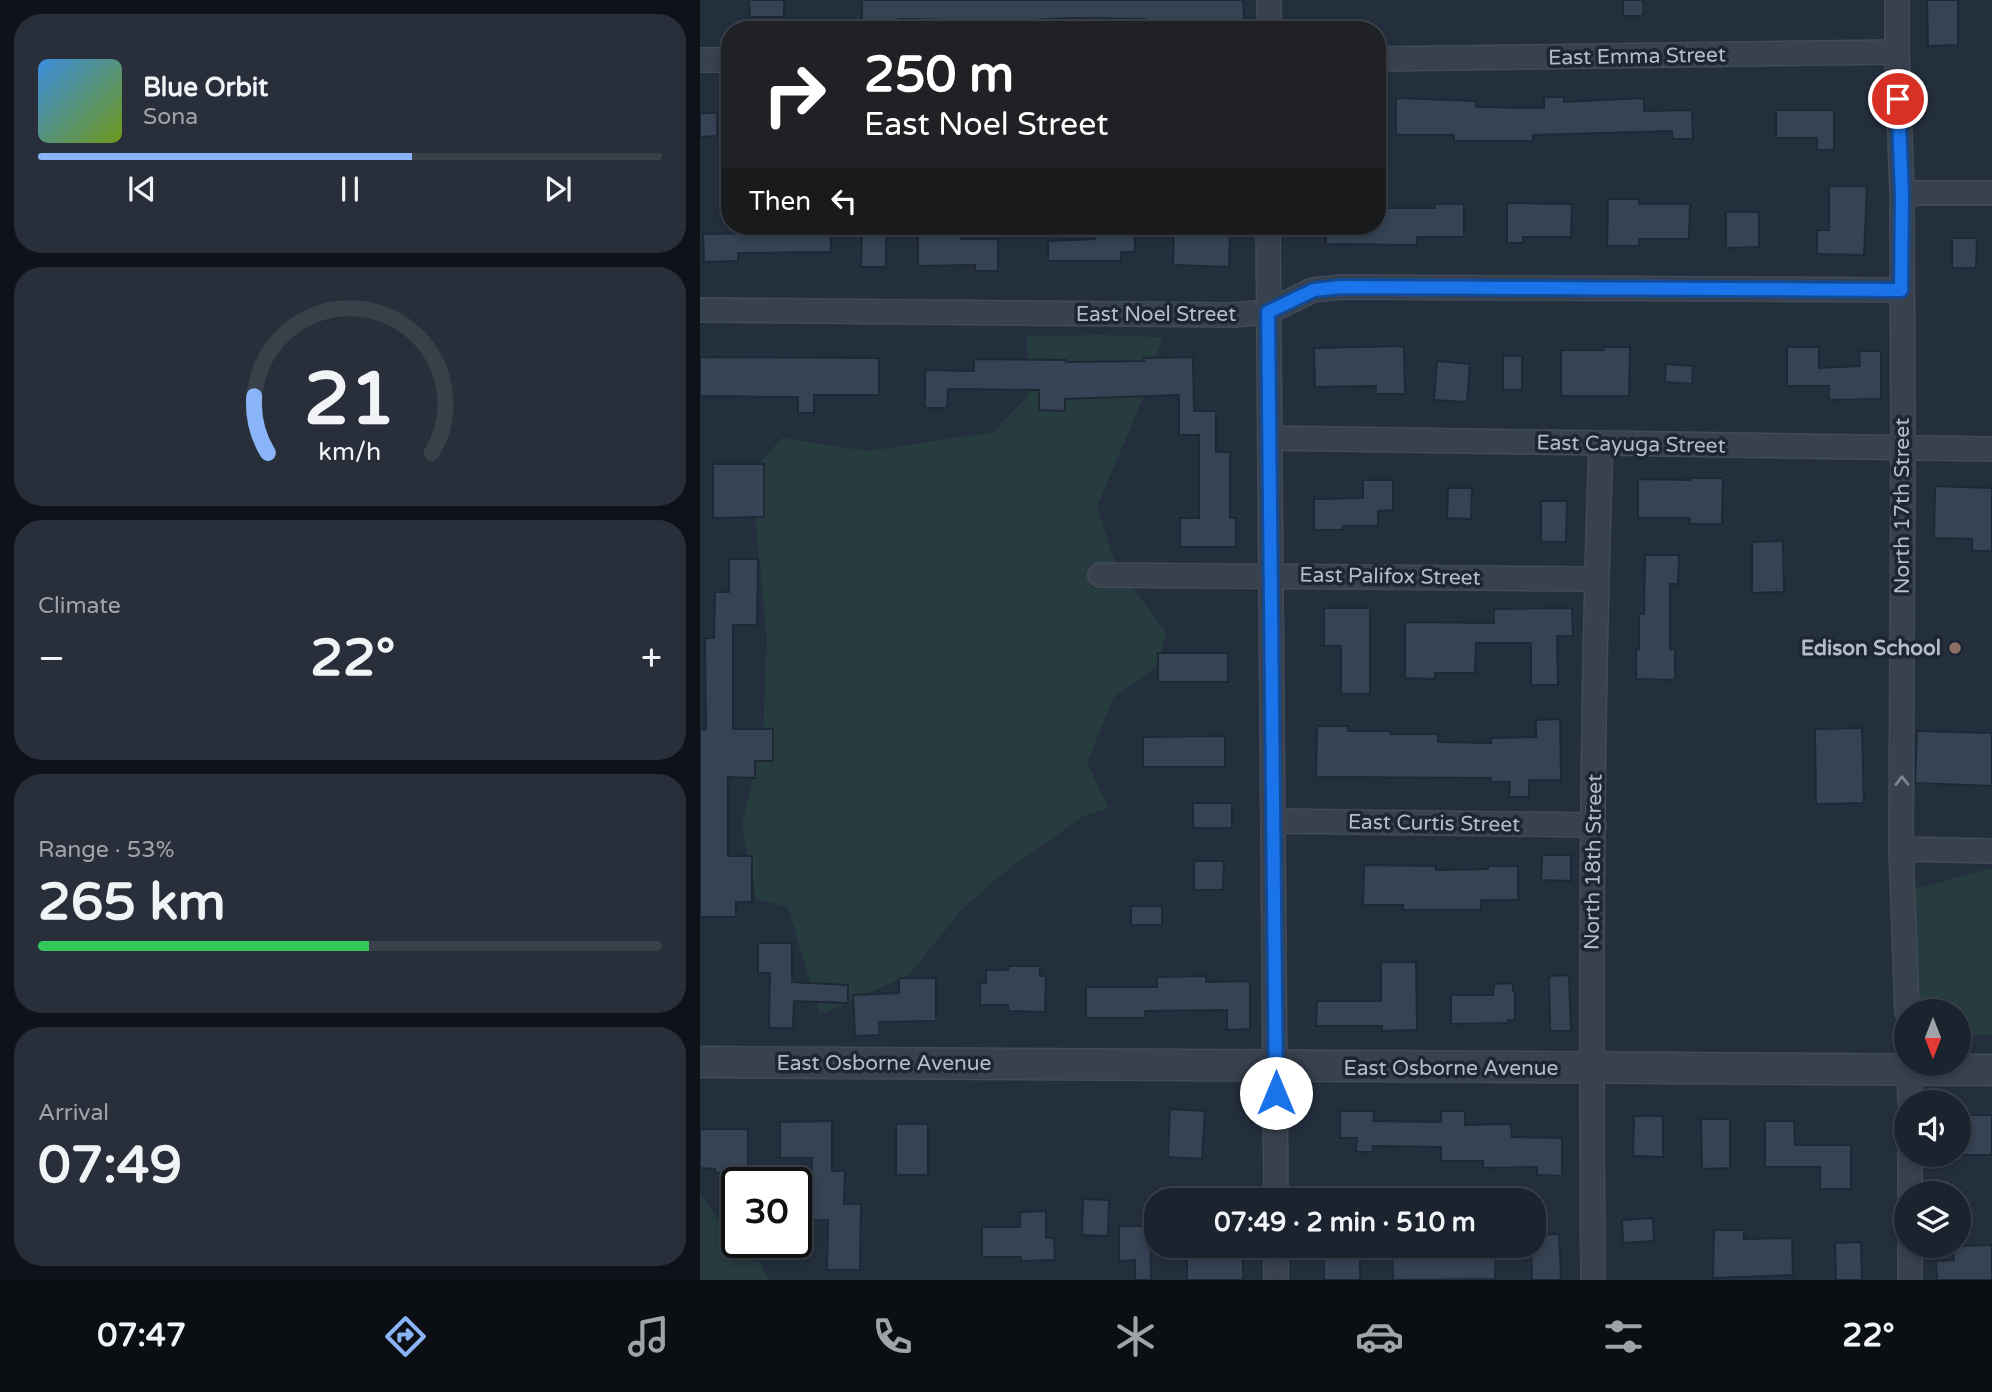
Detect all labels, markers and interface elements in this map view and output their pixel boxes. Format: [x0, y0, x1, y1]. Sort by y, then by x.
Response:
street label: East Emma Street [1548, 42, 1726, 71]
text: 250 m [864, 46, 1014, 105]
icon: right [749, 49, 840, 140]
pin [1868, 69, 1928, 129]
text: Blue Orbit [143, 72, 268, 103]
icon: arrive [1879, 80, 1917, 118]
text: Sona [143, 103, 198, 131]
text: East Noel Street [864, 106, 1109, 144]
icon: previous [123, 170, 161, 208]
icon: pause [331, 170, 369, 208]
icon: next [539, 170, 577, 208]
icon: left [825, 182, 863, 220]
text: Then [749, 186, 811, 217]
street label: East Noel Street [1076, 302, 1236, 327]
text: 21 [304, 356, 396, 444]
street label: North 17th Street [1890, 418, 1915, 594]
street label: East Cayuga Street [1536, 430, 1726, 459]
text: km/h [319, 437, 381, 467]
street label: East Palifox Street [1299, 562, 1481, 591]
text: Climate [38, 592, 121, 620]
text: 22° [310, 627, 395, 690]
text: − [38, 636, 65, 682]
text: + [641, 636, 662, 682]
place label: Edison School [1801, 636, 1941, 661]
marker: Edison School [1947, 640, 1963, 656]
street label: North 18th Street [1579, 774, 1608, 950]
one-way arrow [1894, 775, 1910, 786]
street label: East Curtis Street [1348, 809, 1520, 838]
text: Range · 53% [38, 836, 174, 864]
text: 265 km [38, 871, 226, 934]
north arrow [1894, 999, 1970, 1076]
map controls [1894, 999, 1971, 1258]
street label: East Osborne Avenue [777, 1051, 992, 1076]
position arrow [1239, 1056, 1313, 1130]
street label: East Osborne Avenue [1344, 1056, 1559, 1081]
button: sound [1894, 1090, 1971, 1167]
text: Arrival [38, 1099, 109, 1127]
text: 07:49 [38, 1134, 182, 1197]
speed limit sign: 30 [721, 1167, 812, 1258]
button: layers [1894, 1181, 1971, 1258]
text: 07:49 · 2 min · 510 m [1214, 1207, 1476, 1238]
icon: directions [381, 1312, 430, 1361]
icon: music [624, 1312, 673, 1361]
icon: phone [868, 1312, 917, 1361]
icon: climate [1111, 1312, 1160, 1361]
icon: car [1355, 1312, 1404, 1361]
icon: filters [1599, 1312, 1648, 1361]
text: 07:47 [97, 1317, 186, 1355]
text: 22° [1842, 1317, 1895, 1355]

